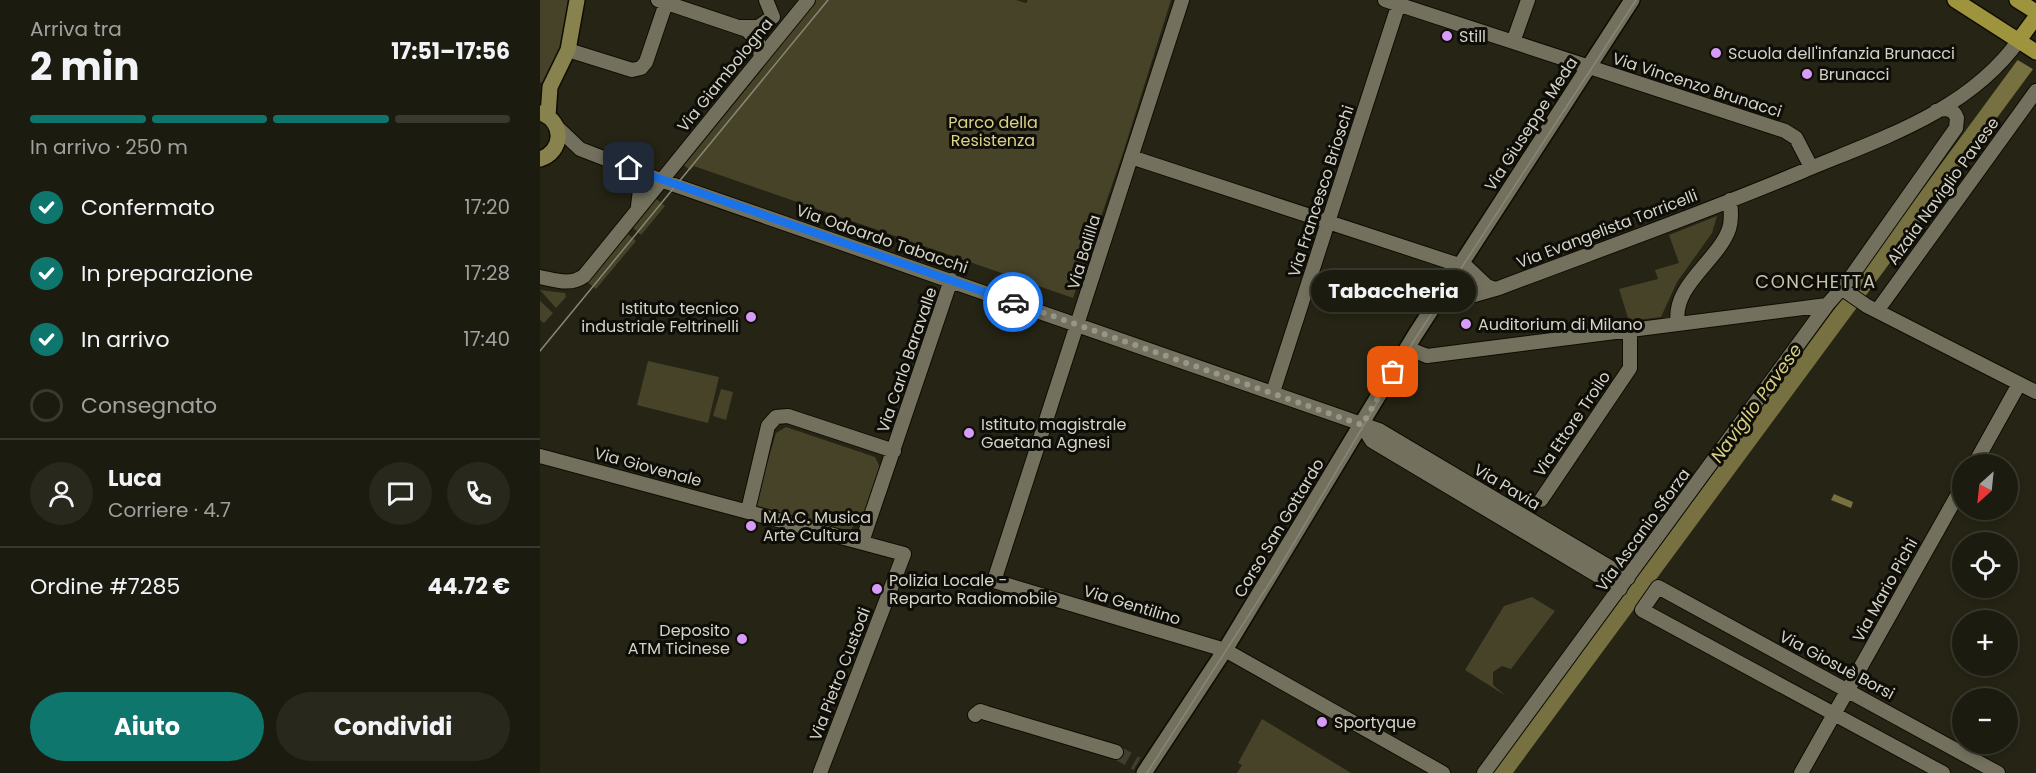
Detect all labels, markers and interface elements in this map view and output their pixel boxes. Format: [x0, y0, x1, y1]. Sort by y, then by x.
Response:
street label: Via Giambologna [672, 13, 778, 137]
text: Arriva tra [30, 15, 122, 43]
place label: Still [1459, 25, 1486, 48]
marker: Still [1440, 29, 1454, 43]
text: 17:51–17:56 [391, 36, 510, 67]
text: 2 min [30, 39, 140, 94]
place label: Scuola dell'infanzia Brunacci [1728, 42, 1955, 65]
marker: Scuola dell'infanzia Brunacci [1709, 46, 1723, 60]
street label: Via Vincenzo Brunacci [1609, 47, 1785, 123]
street label: Via Giuseppe Meda [1479, 52, 1583, 196]
place label: Brunacci [1819, 63, 1889, 86]
marker: Brunacci [1800, 67, 1814, 81]
street label: Via Francesco Brioschi [1282, 102, 1360, 280]
park label: Parco della Resistenza [948, 111, 1038, 152]
street label: Alzaia Naviglio Pavese [1882, 112, 2004, 269]
text: In arrivo · 250 m [30, 133, 188, 161]
pin [603, 142, 654, 193]
icon: home [612, 151, 645, 184]
street label: Via Evangelista Torricelli [1513, 184, 1701, 274]
icon: check [30, 191, 63, 224]
text: Confermato [81, 192, 215, 223]
text: 17:20 [464, 193, 510, 221]
street label: Via Odoardo Tabacchi [793, 199, 971, 279]
street label: Via Balilla [1062, 212, 1106, 292]
icon: check [30, 257, 63, 290]
text: In preparazione [81, 258, 253, 289]
text: 17:28 [464, 259, 510, 287]
district label: CONCHETTA [1755, 269, 1877, 294]
callout: Tabaccheria [1310, 270, 1476, 312]
courier [983, 272, 1043, 332]
text: Tabaccheria [1328, 277, 1459, 305]
street label: Via Carlo Baravalle [871, 284, 943, 436]
icon: car [997, 286, 1030, 319]
place label: Istituto tecnico industriale Feltrinelli [581, 297, 739, 338]
marker: Istituto tecnico industriale Feltrinelli [744, 310, 758, 324]
place label: Auditorium di Milano [1478, 313, 1643, 336]
marker: Auditorium di Milano [1459, 317, 1473, 331]
icon: check [30, 323, 63, 356]
text: In arrivo [81, 324, 169, 355]
text: 17:40 [463, 325, 510, 353]
water label: Naviglio Pavese [1704, 338, 1808, 468]
pin [1367, 346, 1418, 397]
icon: bag [1376, 355, 1409, 388]
street label: Via Ettore Troilo [1528, 367, 1616, 481]
text: Consegnato [81, 390, 217, 421]
place label: Istituto magistrale Gaetana Agnesi [981, 413, 1126, 454]
marker: Istituto magistrale Gaetana Agnesi [962, 426, 976, 440]
street label: Via Giovenale [592, 442, 704, 492]
street label: Corso San Gottardo [1228, 454, 1330, 602]
north arrow [1952, 454, 2018, 520]
map controls [1952, 454, 2018, 754]
street label: Via Pavia [1470, 458, 1544, 516]
button: person [30, 462, 93, 525]
button: chat [369, 462, 432, 525]
button: phone [447, 462, 510, 525]
text: Luca [108, 463, 162, 494]
street label: Via Ascanio Sforza [1590, 464, 1696, 596]
text: Corriere · 4.7 [108, 496, 231, 524]
place label: M.A.C. Musica Arte Cultura [763, 506, 871, 547]
marker: M.A.C. Musica Arte Cultura [744, 519, 758, 533]
button: locate [1952, 532, 2018, 598]
street label: Via Mario Pichi [1847, 534, 1923, 646]
place label: Polizia Locale - Reparto Radiomobile [889, 569, 1058, 610]
text: Ordine #7285 [30, 571, 180, 602]
text: 44.72 € [427, 571, 510, 602]
street label: Via Gentilino [1081, 579, 1183, 631]
marker: Polizia Locale - Reparto Radiomobile [870, 582, 884, 596]
street label: Via Pietro Custodi [804, 604, 876, 744]
button: + [1952, 610, 2018, 676]
place label: Deposito ATM Ticinese [628, 619, 730, 660]
street label: Via Giosuè Borsi [1775, 625, 1899, 705]
marker: Deposito ATM Ticinese [735, 632, 749, 646]
button: − [1952, 688, 2018, 754]
button: Aiuto [30, 692, 264, 761]
button: Condividi [276, 692, 510, 761]
place label: Sportyque [1334, 711, 1416, 734]
marker: Sportyque [1315, 715, 1329, 729]

